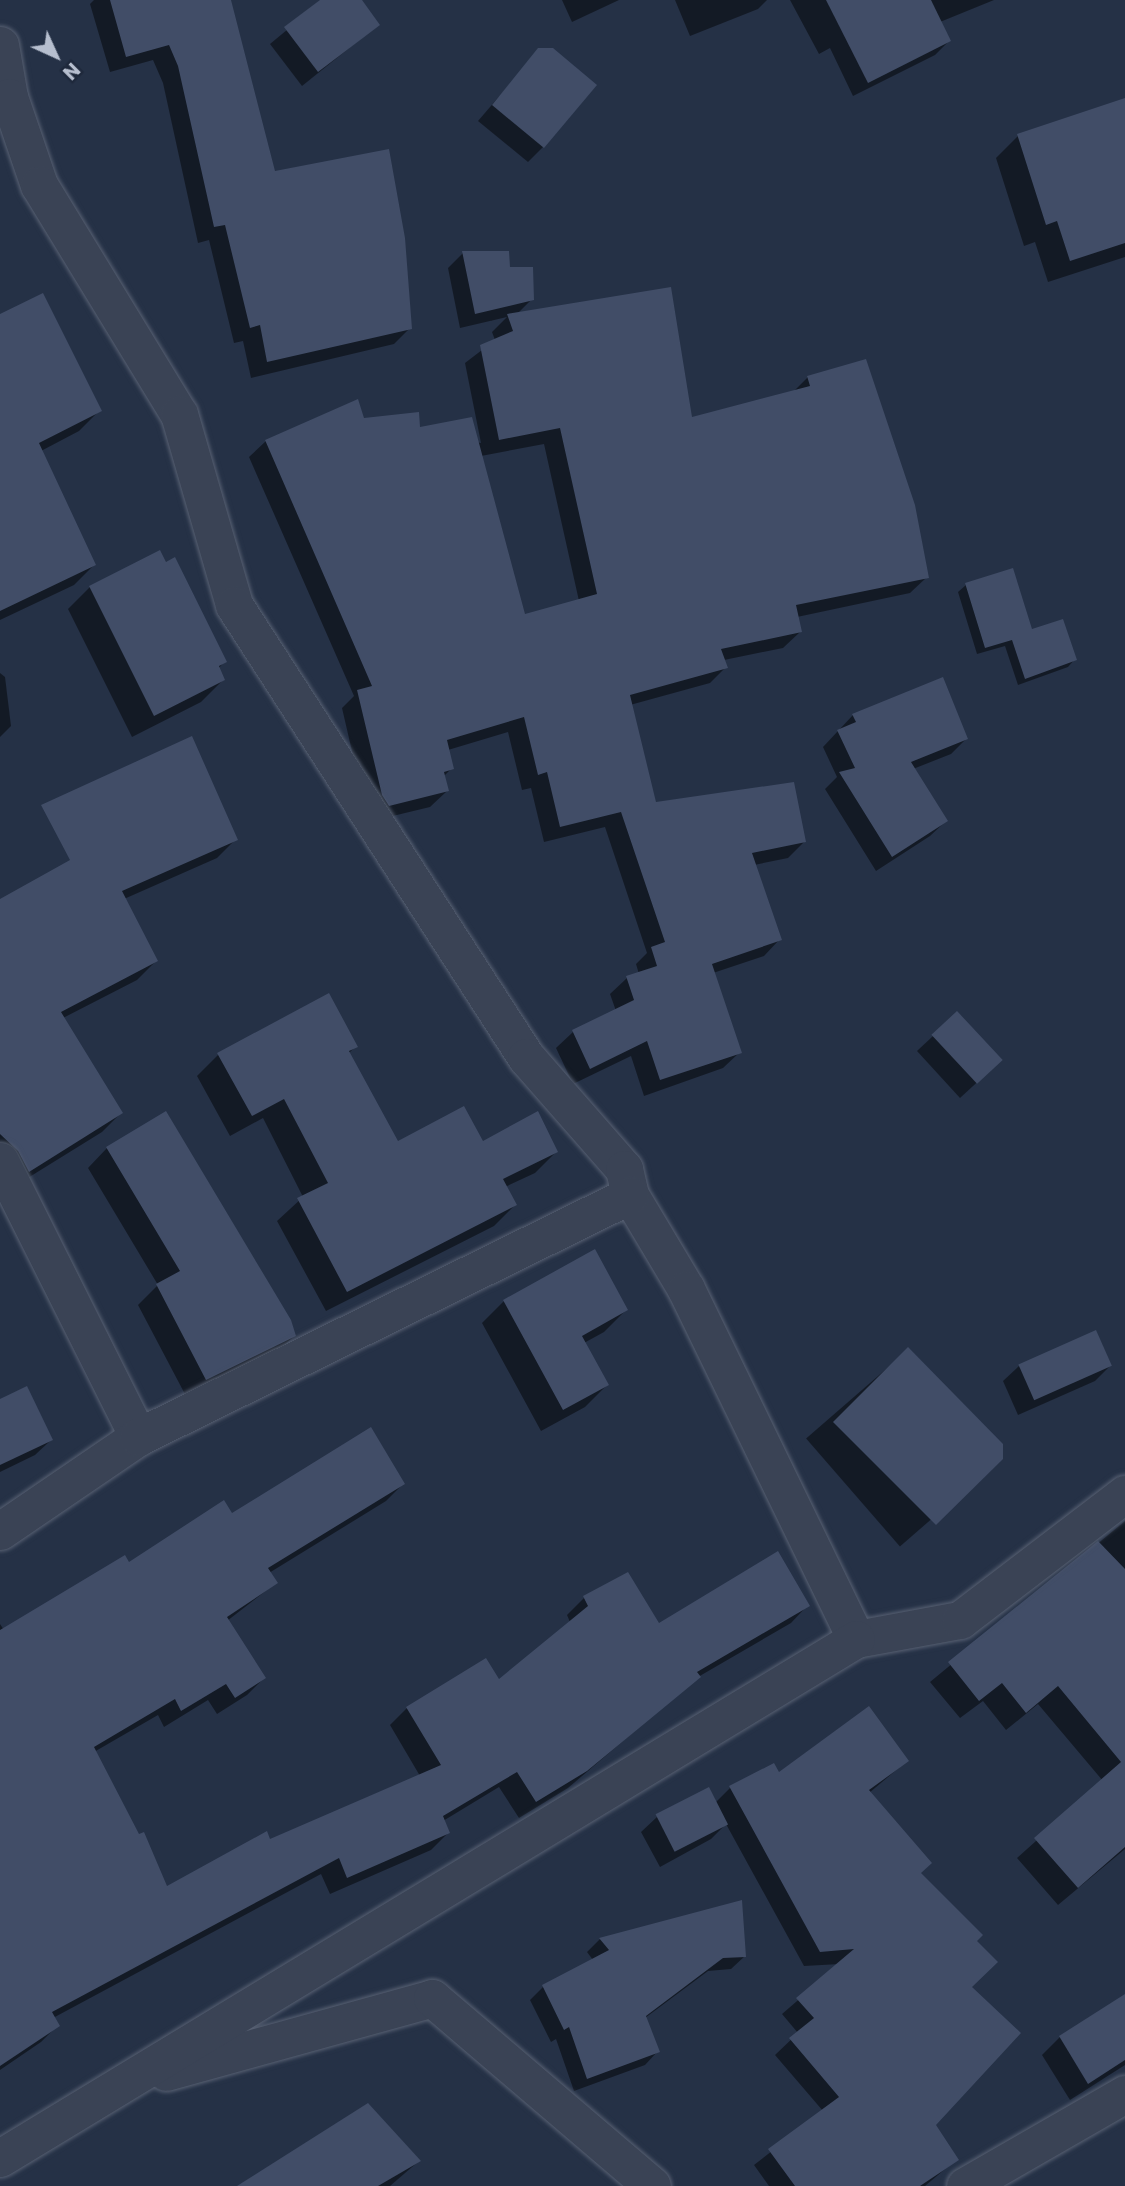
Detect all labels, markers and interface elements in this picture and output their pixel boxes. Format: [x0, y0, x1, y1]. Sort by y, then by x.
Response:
north arrow [21, 21, 91, 91]
text: N [57, 57, 86, 86]

